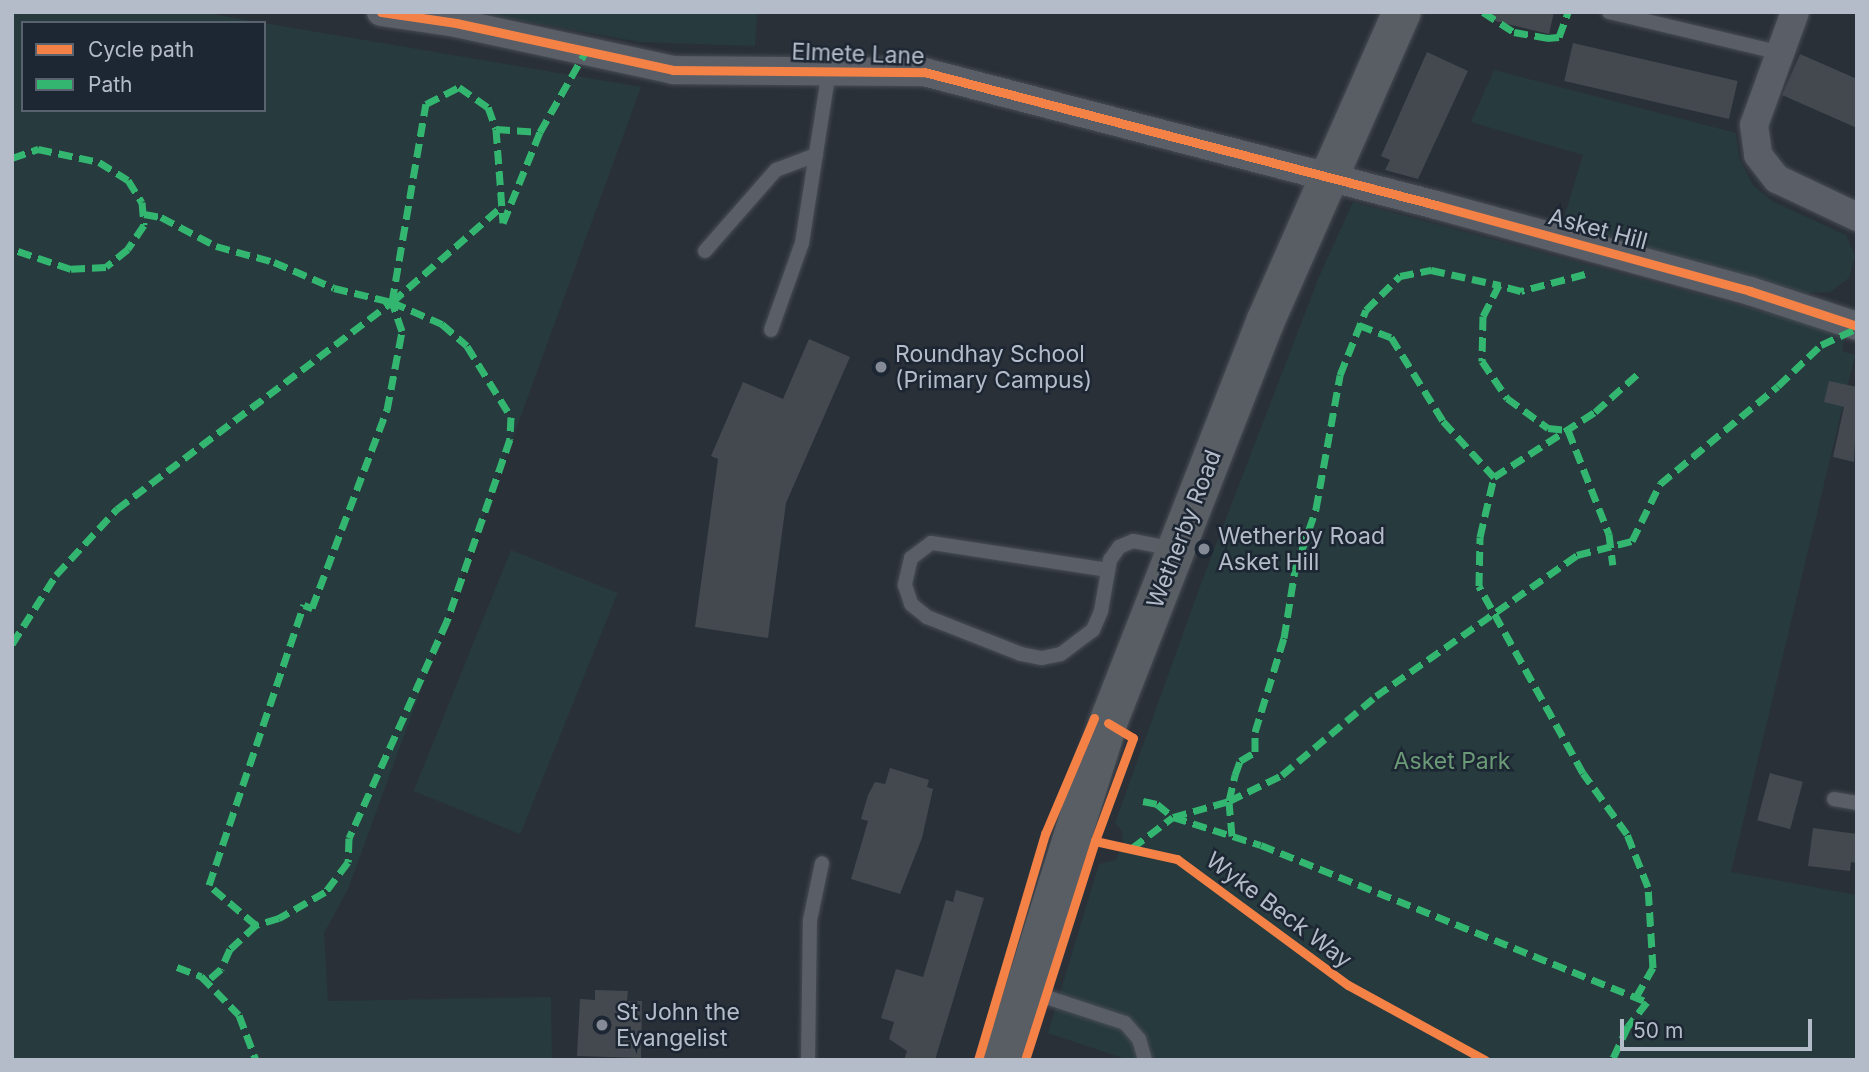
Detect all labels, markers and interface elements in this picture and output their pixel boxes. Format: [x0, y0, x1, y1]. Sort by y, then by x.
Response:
legend [21, 21, 266, 112]
text: Cycle path [88, 37, 194, 62]
street label: Elmete Lane [791, 38, 925, 70]
text: Path [88, 72, 133, 97]
street label: Asket Hill [1545, 203, 1651, 255]
place label: Roundhay School (Primary Campus) [895, 340, 1092, 394]
marker: Roundhay School (Primary Campus) [873, 359, 889, 375]
street label: Wetherby Road [1141, 446, 1227, 612]
place label: Wetherby Road Asket Hill [1218, 522, 1385, 576]
marker: Wetherby Road Asket Hill [1196, 541, 1212, 557]
park label: Asket Park [1394, 747, 1510, 775]
street label: Wyke Beck Way [1201, 846, 1357, 974]
place label: St John the Evangelist [616, 998, 740, 1052]
scale bar [1624, 1006, 1816, 1050]
marker: St John the Evangelist [594, 1017, 610, 1033]
text: 50 m [1633, 1018, 1683, 1043]

